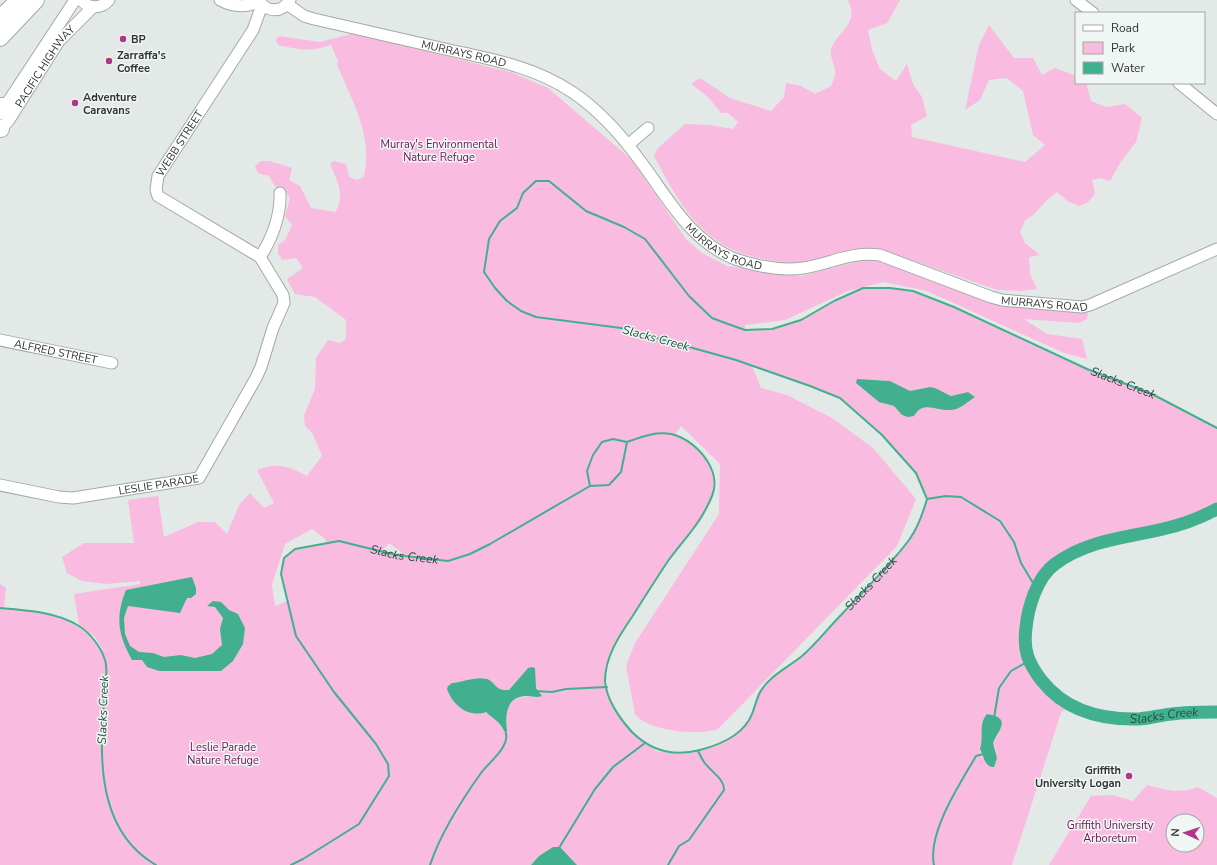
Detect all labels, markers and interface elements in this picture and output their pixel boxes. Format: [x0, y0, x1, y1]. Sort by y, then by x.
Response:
legend [1075, 12, 1205, 84]
text: Road [1111, 20, 1139, 36]
street label: PACIFIC HIGHWAY [12, 22, 79, 110]
place label: BP [131, 32, 146, 47]
marker: BP [118, 34, 128, 44]
street label: MURRAYS ROAD [420, 37, 508, 71]
text: Park [1111, 40, 1136, 56]
place label: Zarraffa's Coffee [117, 48, 166, 76]
marker: Zarraffa's Coffee [104, 56, 114, 66]
text: Water [1111, 60, 1145, 76]
place label: Adventure Caravans [83, 90, 137, 118]
marker: Adventure Caravans [70, 98, 80, 108]
street label: WEBB STREET [153, 107, 207, 180]
park label: Murray's Environmental Nature Refuge [381, 137, 498, 165]
street label: MURRAYS ROAD [682, 220, 764, 274]
street label: MURRAYS ROAD [1000, 293, 1090, 315]
water label: Slacks Creek [621, 321, 692, 355]
street label: ALFRED STREET [13, 336, 99, 368]
water label: Slacks Creek [1088, 363, 1160, 403]
street label: LESLIE PARADE [117, 471, 200, 499]
water label: Slacks Creek [369, 541, 440, 568]
water label: Slacks Creek [841, 552, 901, 614]
water label: Slacks Creek [94, 674, 112, 745]
water label: Slacks Creek [1130, 704, 1199, 727]
park label: Leslie Parade Nature Refuge [187, 740, 259, 768]
place label: Griffith University Logan [1035, 763, 1121, 791]
marker: Griffith University Logan [1124, 771, 1134, 781]
north arrow [1165, 813, 1205, 853]
park label: Griffith University Arboretum [1067, 818, 1154, 846]
text: N [1168, 828, 1183, 837]

